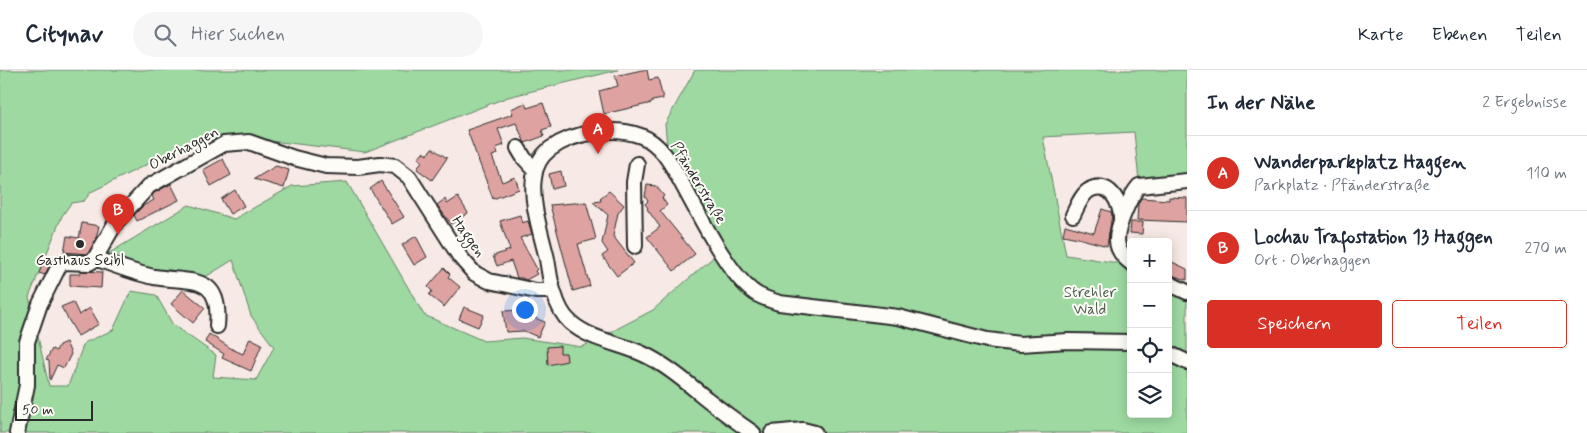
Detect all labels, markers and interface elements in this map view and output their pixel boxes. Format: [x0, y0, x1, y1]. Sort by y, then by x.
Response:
search box [133, 12, 483, 57]
text: Citynav [25, 19, 103, 50]
icon: search [151, 21, 179, 49]
text: Hier suchen [191, 22, 285, 47]
text: Karte [1358, 23, 1404, 47]
text: Ebenen [1432, 23, 1488, 47]
text: Teilen [1516, 23, 1562, 47]
text: In der Nähe [1207, 89, 1315, 117]
text: 2 Ergebnisse [1482, 92, 1567, 113]
pin: A [582, 113, 614, 154]
street label: Oberhaggen [146, 122, 223, 177]
street label: Pfänderstraße [666, 138, 730, 228]
text: Wanderparkplatz Haggen [1254, 150, 1466, 175]
text: A [1218, 163, 1228, 184]
text: 110 m [1526, 163, 1567, 184]
text: Parkplatz · Pfänderstraße [1254, 175, 1430, 196]
pin: B [102, 194, 134, 235]
street label: Haggen [446, 212, 490, 262]
text: Lochau Trafostation 13 Haggen [1254, 225, 1493, 250]
marker: Gasthaus Seibl [74, 238, 86, 250]
map controls [1127, 238, 1172, 418]
button: + [1127, 238, 1172, 283]
text: B [1218, 238, 1228, 259]
text: 270 m [1524, 238, 1567, 259]
text: Ort · Oberhaggen [1254, 250, 1371, 271]
place label: Gasthaus Seibl [36, 251, 125, 271]
park label: Strehler Wald [1064, 283, 1116, 320]
button: − [1127, 283, 1172, 328]
your location [512, 297, 538, 323]
button: Speichern [1207, 300, 1382, 348]
button: Teilen [1392, 300, 1567, 348]
button: locate [1127, 328, 1172, 373]
button: layers [1127, 373, 1172, 418]
scale bar [15, 398, 92, 421]
text: 50 m [22, 401, 53, 419]

